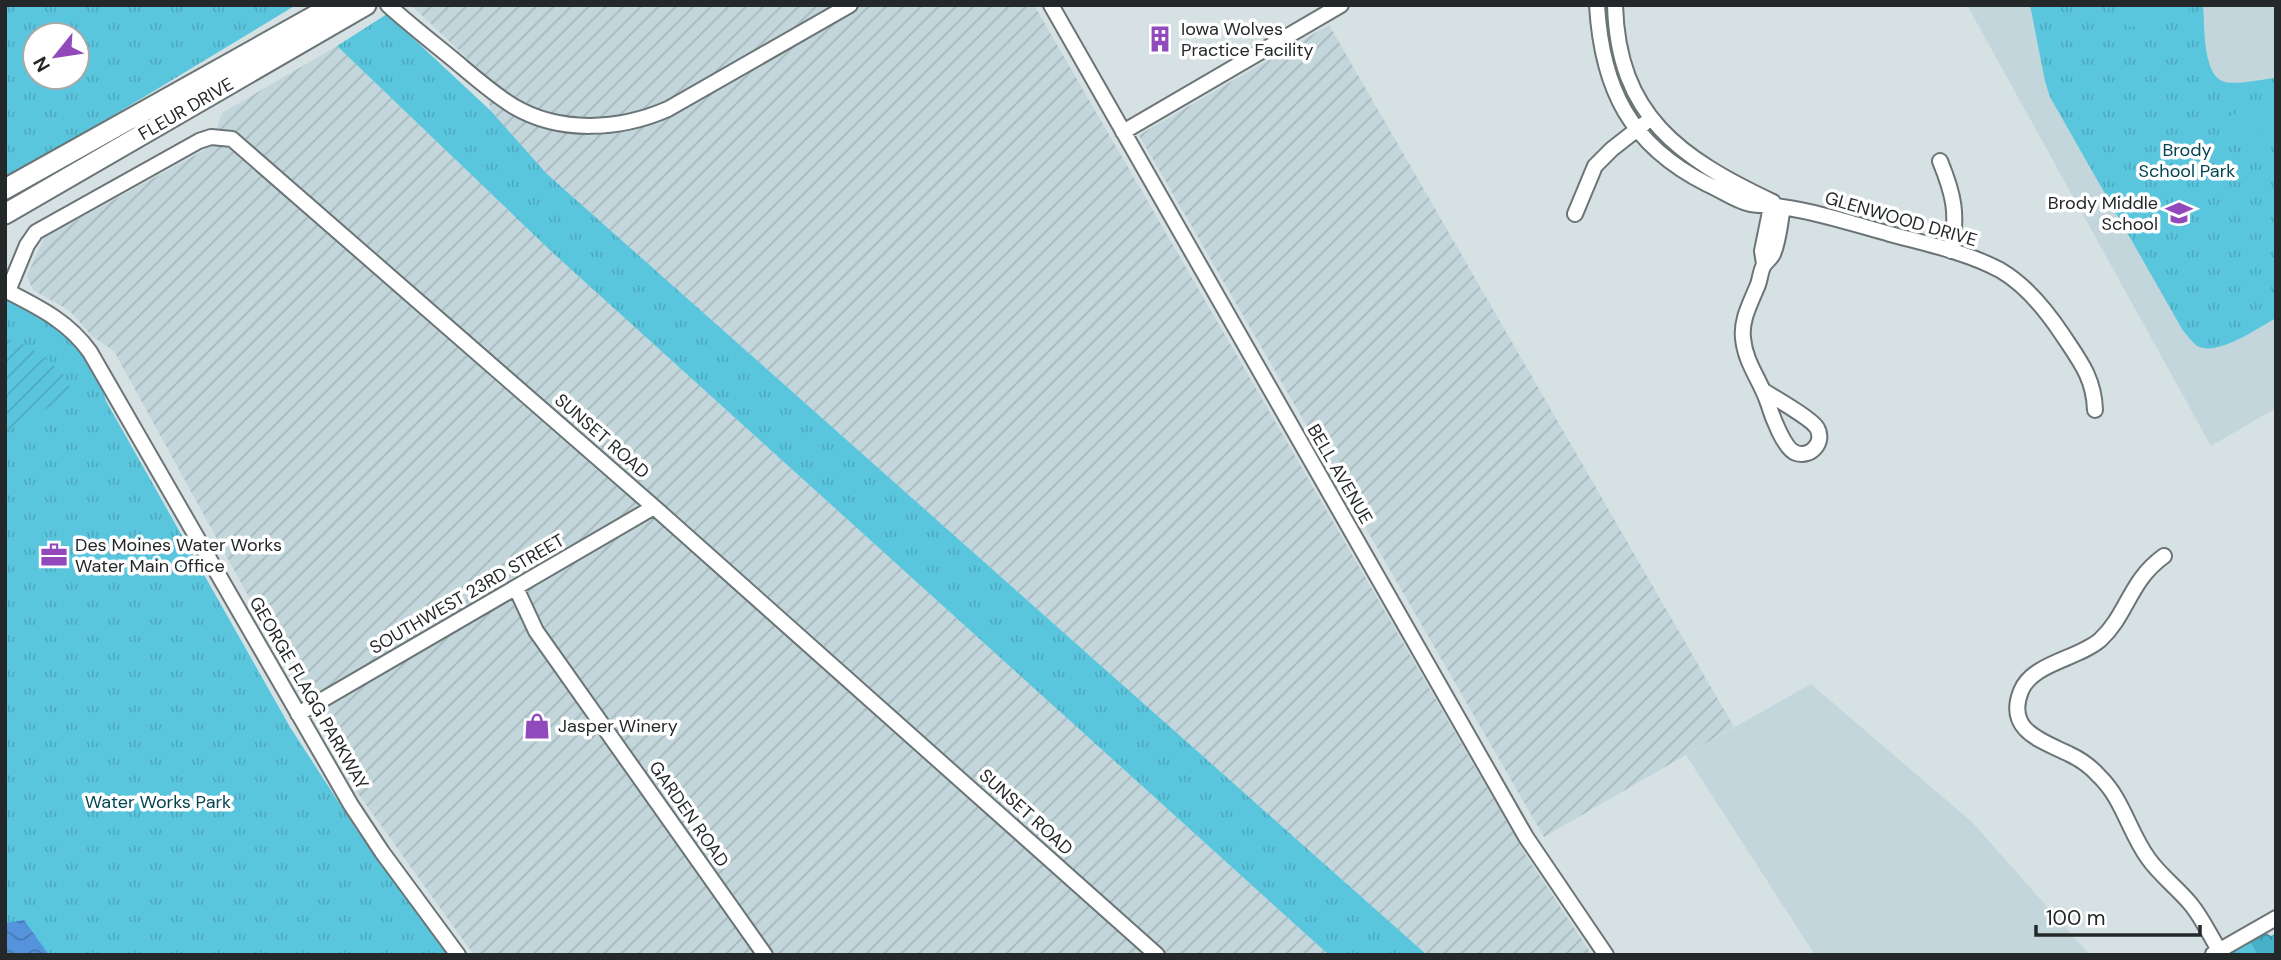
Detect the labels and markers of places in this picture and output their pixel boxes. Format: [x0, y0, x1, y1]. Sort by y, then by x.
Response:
place label: Iowa Wolves Practice Facility [1181, 17, 1313, 62]
building icon: Iowa Wolves Practice Facility [1145, 24, 1175, 54]
place label: Brody Middle School [2048, 191, 2158, 236]
school or university icon: Brody Middle School [2164, 198, 2194, 228]
place label: Des Moines Water Works Water Main Office [75, 533, 282, 578]
office icon: Des Moines Water Works Water Main Office [39, 540, 69, 570]
shop icon: Jasper Winery [522, 711, 552, 741]
place label: Jasper Winery [558, 714, 678, 738]

